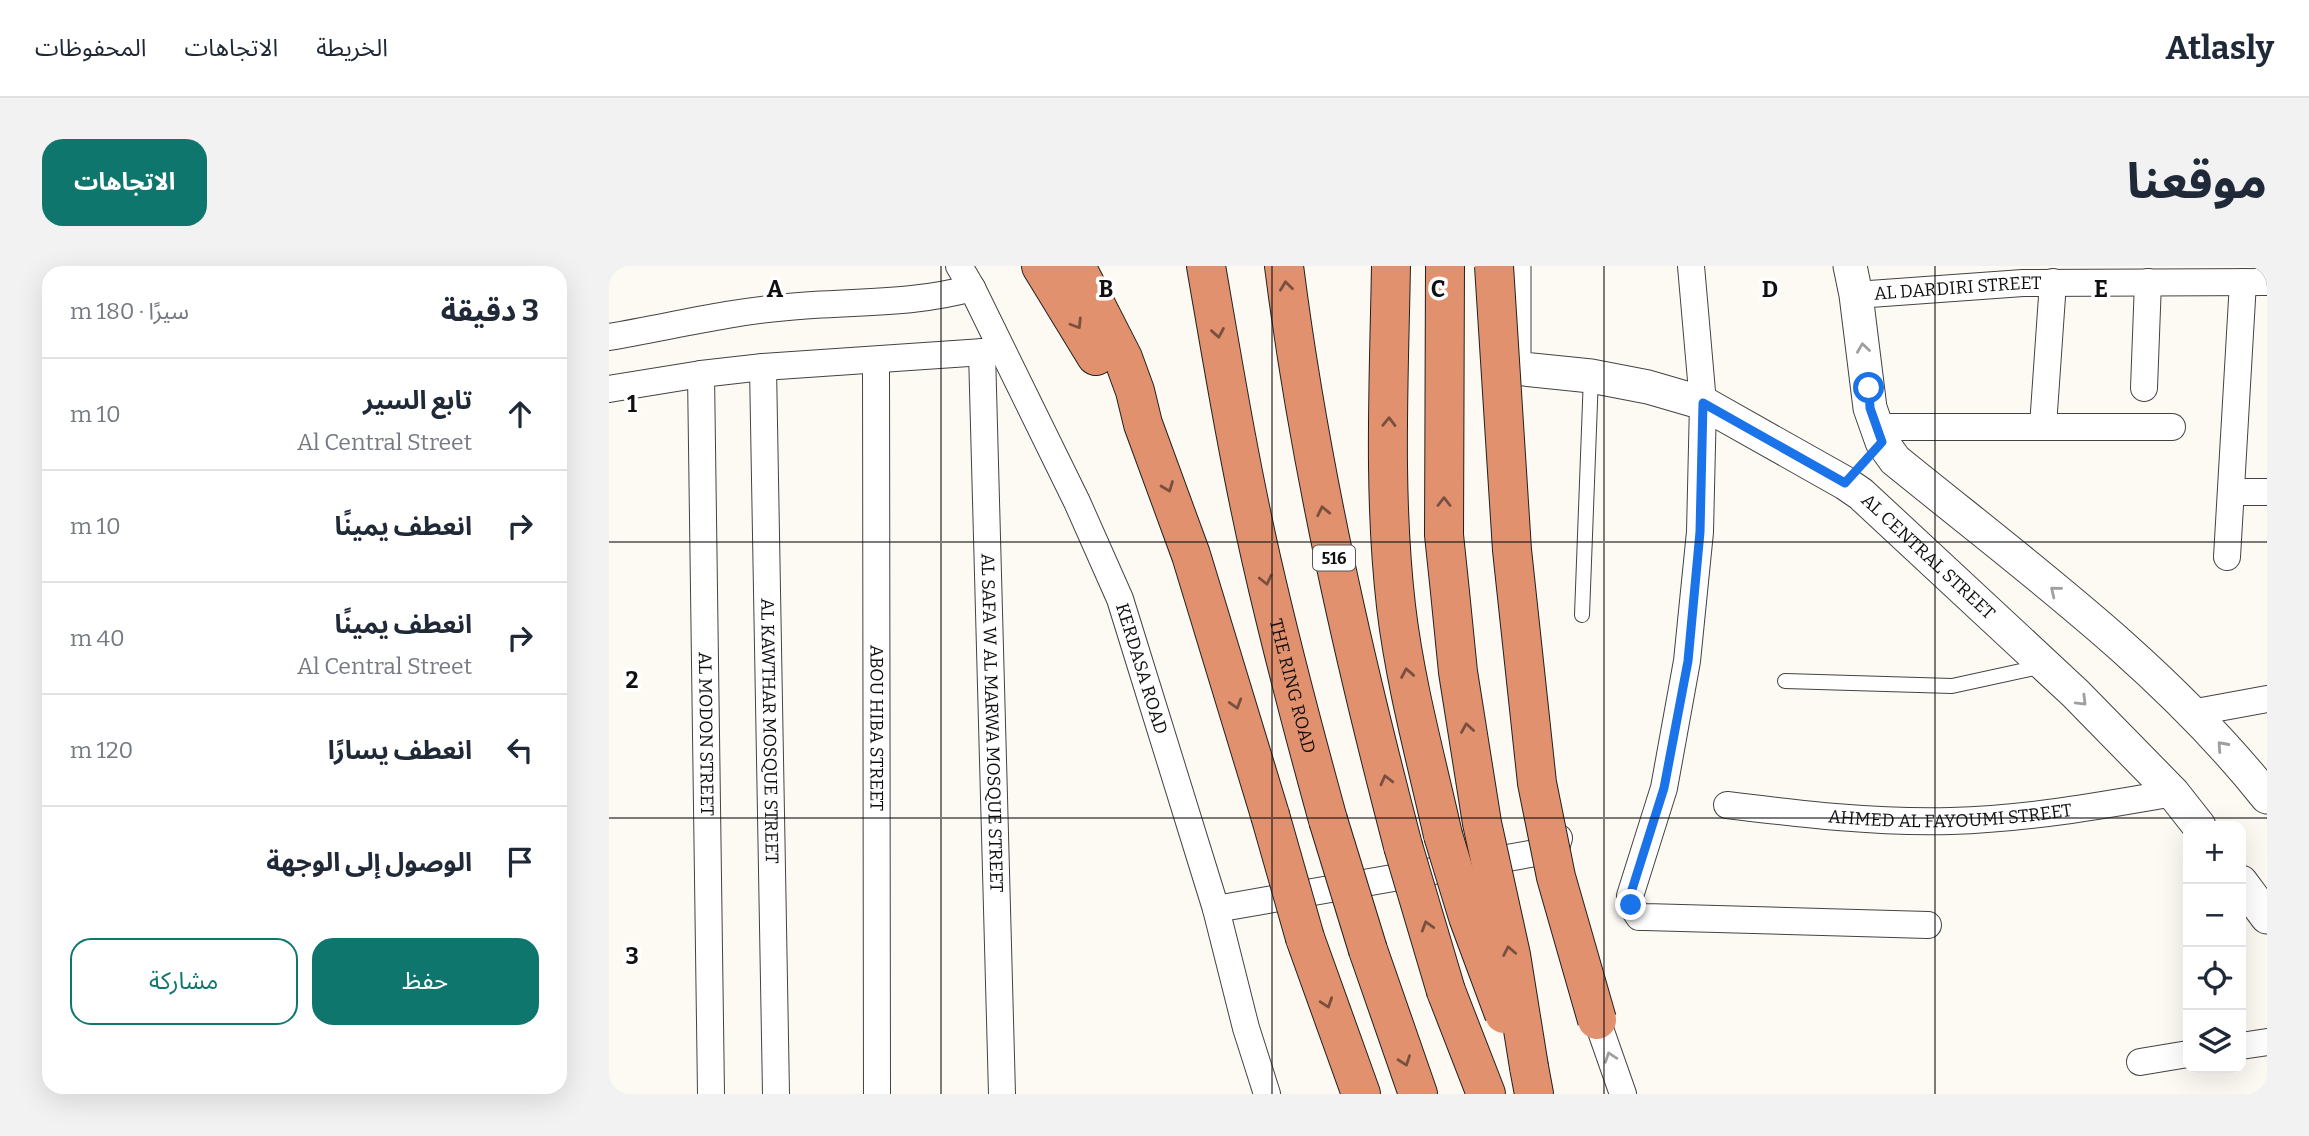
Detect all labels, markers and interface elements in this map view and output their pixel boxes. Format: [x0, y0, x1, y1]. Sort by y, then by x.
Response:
text: Atlasly [2165, 28, 2274, 68]
text: المحفوظات [35, 34, 146, 62]
text: الاتجاهات [184, 34, 278, 62]
text: الخريطة [316, 34, 388, 62]
button: الاتجاهات [42, 139, 207, 226]
text: موقعنا [2127, 152, 2267, 211]
street label: AL DARDIRI STREET [1873, 272, 2042, 305]
text: A [767, 275, 784, 303]
text: B [1099, 275, 1113, 303]
text: C [1431, 275, 1445, 303]
text: D [1762, 275, 1778, 303]
text: E [2094, 275, 2108, 303]
one-way arrow [1279, 280, 1294, 292]
text: 3 دقيقة [441, 293, 539, 329]
text: سيرًا · 180 m [70, 297, 189, 325]
one-way arrow [1069, 316, 1082, 329]
one-way arrow [1210, 327, 1225, 339]
one-way arrow [1856, 343, 1871, 354]
route start [1853, 372, 1884, 403]
text: تابع السير [363, 385, 472, 416]
text: 1 [627, 390, 637, 418]
icon: ahead [501, 395, 539, 433]
text: 10 m [70, 400, 121, 428]
one-way arrow [1381, 416, 1396, 427]
text: Al Central Street [297, 428, 472, 456]
one-way arrow [1160, 481, 1174, 493]
street label: AL CENTRAL STREET [1857, 489, 2000, 624]
one-way arrow [1436, 496, 1452, 506]
one-way arrow [1317, 505, 1332, 517]
icon: right [501, 507, 539, 545]
text: انعطف يمينًا [334, 511, 472, 542]
text: 10 m [70, 512, 121, 540]
road number: 516 [1313, 546, 1355, 570]
street label: AL SAFA W AL MARWA MOSQUE STREET [976, 553, 1008, 893]
one-way arrow [1258, 574, 1272, 586]
one-way arrow [2051, 587, 2064, 599]
street label: AL KAWTHAR MOSQUE STREET [756, 598, 783, 864]
street label: KERDASA ROAD [1111, 600, 1172, 737]
text: انعطف يمينًا [334, 609, 472, 640]
street label: THE RING ROAD [1265, 616, 1320, 756]
icon: right [501, 619, 539, 657]
text: 40 m [70, 624, 125, 652]
street label: ABOU HIBA STREET [865, 645, 888, 812]
text: Al Central Street [297, 652, 472, 680]
street label: AL MODON STREET [694, 652, 718, 817]
text: 2 [626, 666, 639, 694]
one-way arrow [1400, 667, 1415, 679]
one-way arrow [2074, 692, 2087, 705]
one-way arrow [1228, 698, 1243, 710]
one-way arrow [1460, 722, 1475, 734]
icon: left [501, 731, 539, 769]
text: انعطف يسارًا [328, 735, 472, 766]
text: 120 m [70, 736, 133, 764]
one-way arrow [2217, 741, 2230, 754]
one-way arrow [1379, 774, 1394, 786]
street label: AHMED AL FAYOUMI STREET [1827, 799, 2074, 832]
map controls [2183, 821, 2246, 1073]
button: + [2183, 821, 2246, 884]
icon: arrive [501, 843, 539, 881]
text: الوصول إلى الوجهة [266, 847, 472, 878]
button: − [2183, 884, 2246, 947]
route end [1615, 889, 1646, 920]
one-way arrow [1420, 920, 1435, 932]
button: مشاركة [70, 938, 298, 1025]
button: حفظ [312, 938, 539, 1025]
text: 3 [625, 942, 639, 970]
one-way arrow [1503, 945, 1518, 957]
button: locate [2183, 947, 2246, 1010]
one-way arrow [1319, 996, 1333, 1008]
button: layers [2183, 1010, 2246, 1073]
one-way arrow [1604, 1052, 1618, 1064]
one-way arrow [1397, 1054, 1411, 1066]

